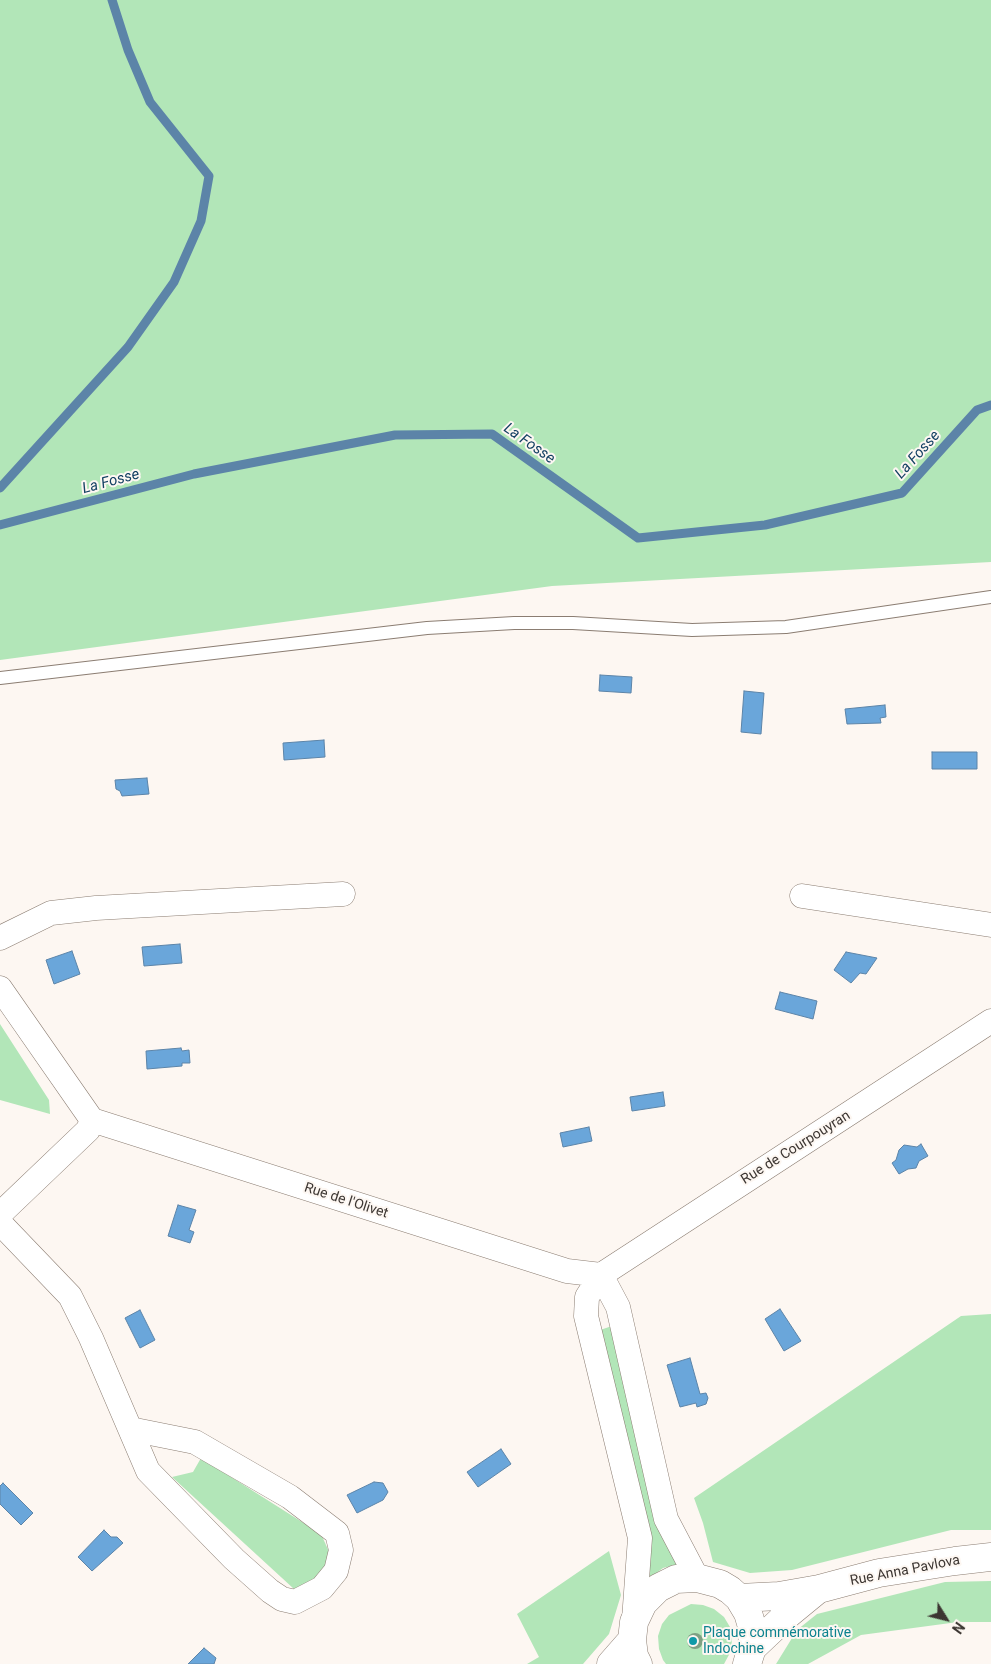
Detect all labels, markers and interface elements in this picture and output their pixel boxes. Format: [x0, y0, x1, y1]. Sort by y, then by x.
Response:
water label: La Fosse [500, 420, 558, 468]
water label: La Fosse [892, 427, 944, 483]
water label: La Fosse [80, 466, 142, 498]
street label: Rue de Courpouyran [738, 1108, 854, 1188]
street label: Rue de l'Olivet [302, 1180, 390, 1222]
street label: Rue Anna Pavlova [849, 1552, 961, 1590]
north arrow [921, 1594, 971, 1644]
text: N [949, 1619, 968, 1637]
place label: Plaque commémorative Indochine [703, 1625, 851, 1658]
marker: Plaque commémorative Indochine [687, 1635, 699, 1647]

